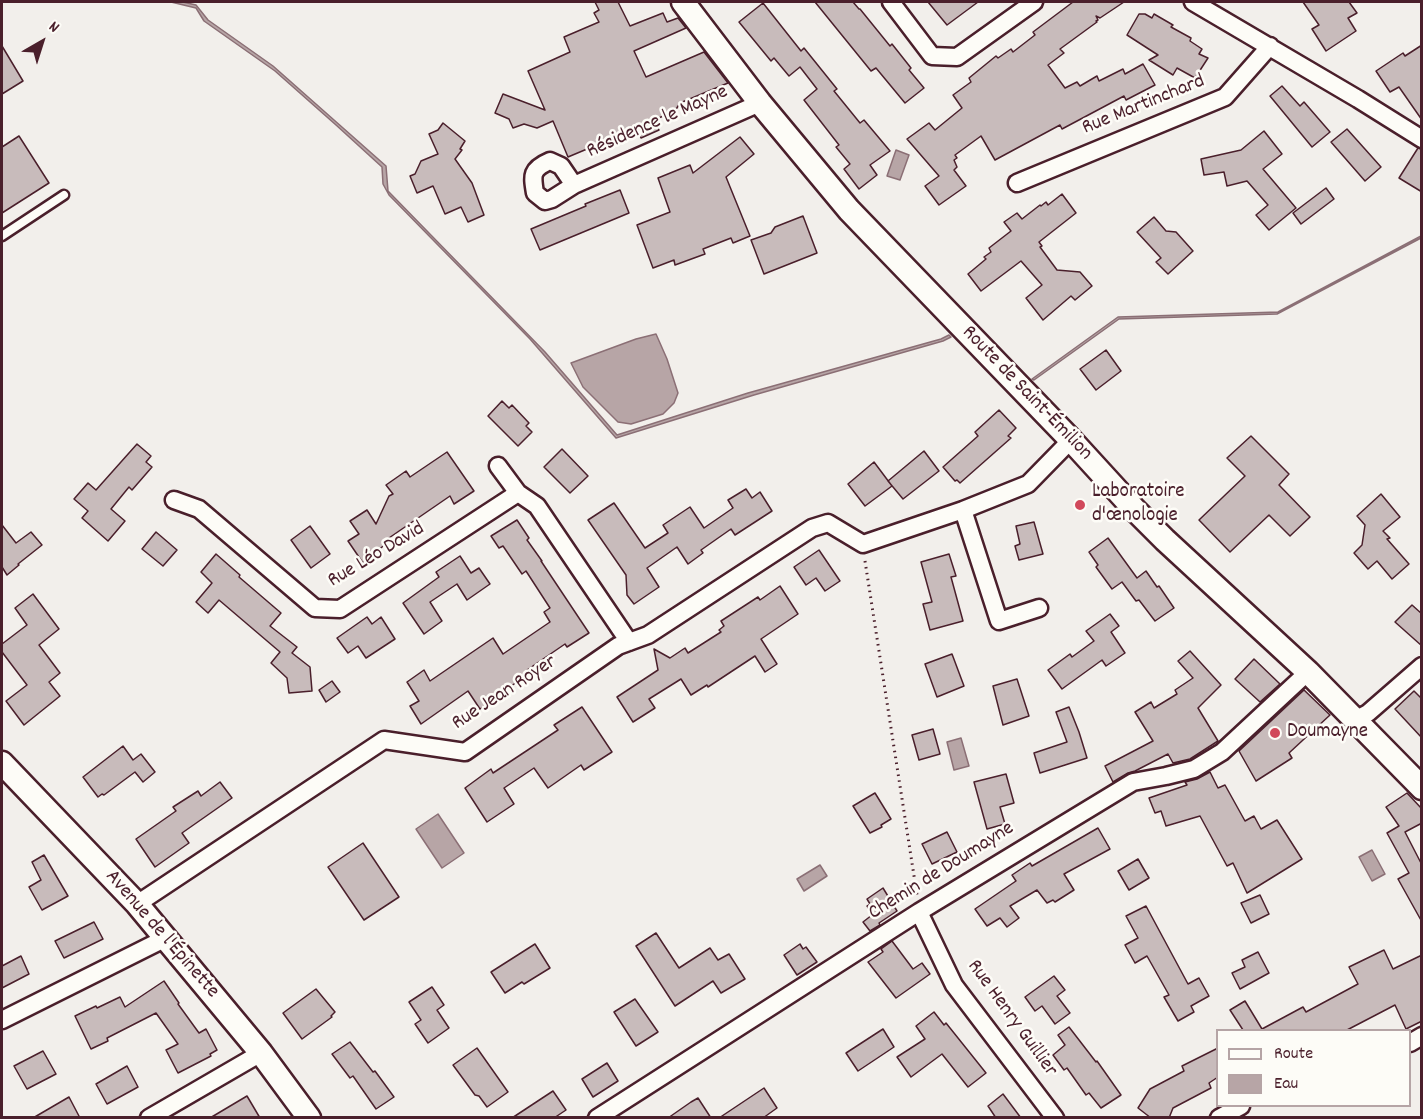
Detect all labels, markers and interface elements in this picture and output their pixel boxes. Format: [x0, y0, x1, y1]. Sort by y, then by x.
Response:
north arrow [12, 12, 72, 72]
text: N [43, 16, 64, 39]
street label: Rue Martinchard [1079, 70, 1209, 142]
street label: Résidence le Mayne [583, 81, 733, 165]
street label: Route de Saint-Émilion [955, 321, 1097, 467]
place label: Laboratoire d'œnologie [1092, 480, 1184, 530]
marker: Laboratoire d'œnologie [1073, 498, 1087, 512]
street label: Rue Léo David [324, 517, 430, 595]
street label: Rue Jean Royer [448, 651, 562, 737]
place label: Doumayne [1287, 720, 1368, 746]
marker: Doumayne [1268, 726, 1282, 740]
street label: Chemin de Doumayne [865, 817, 1019, 927]
street label: Avenue de l'Épinette [98, 866, 224, 1004]
street label: Rue Henry Guillier [960, 956, 1062, 1082]
legend [1216, 1029, 1411, 1107]
text: Route [1274, 1042, 1313, 1067]
text: Eau [1274, 1072, 1298, 1097]

